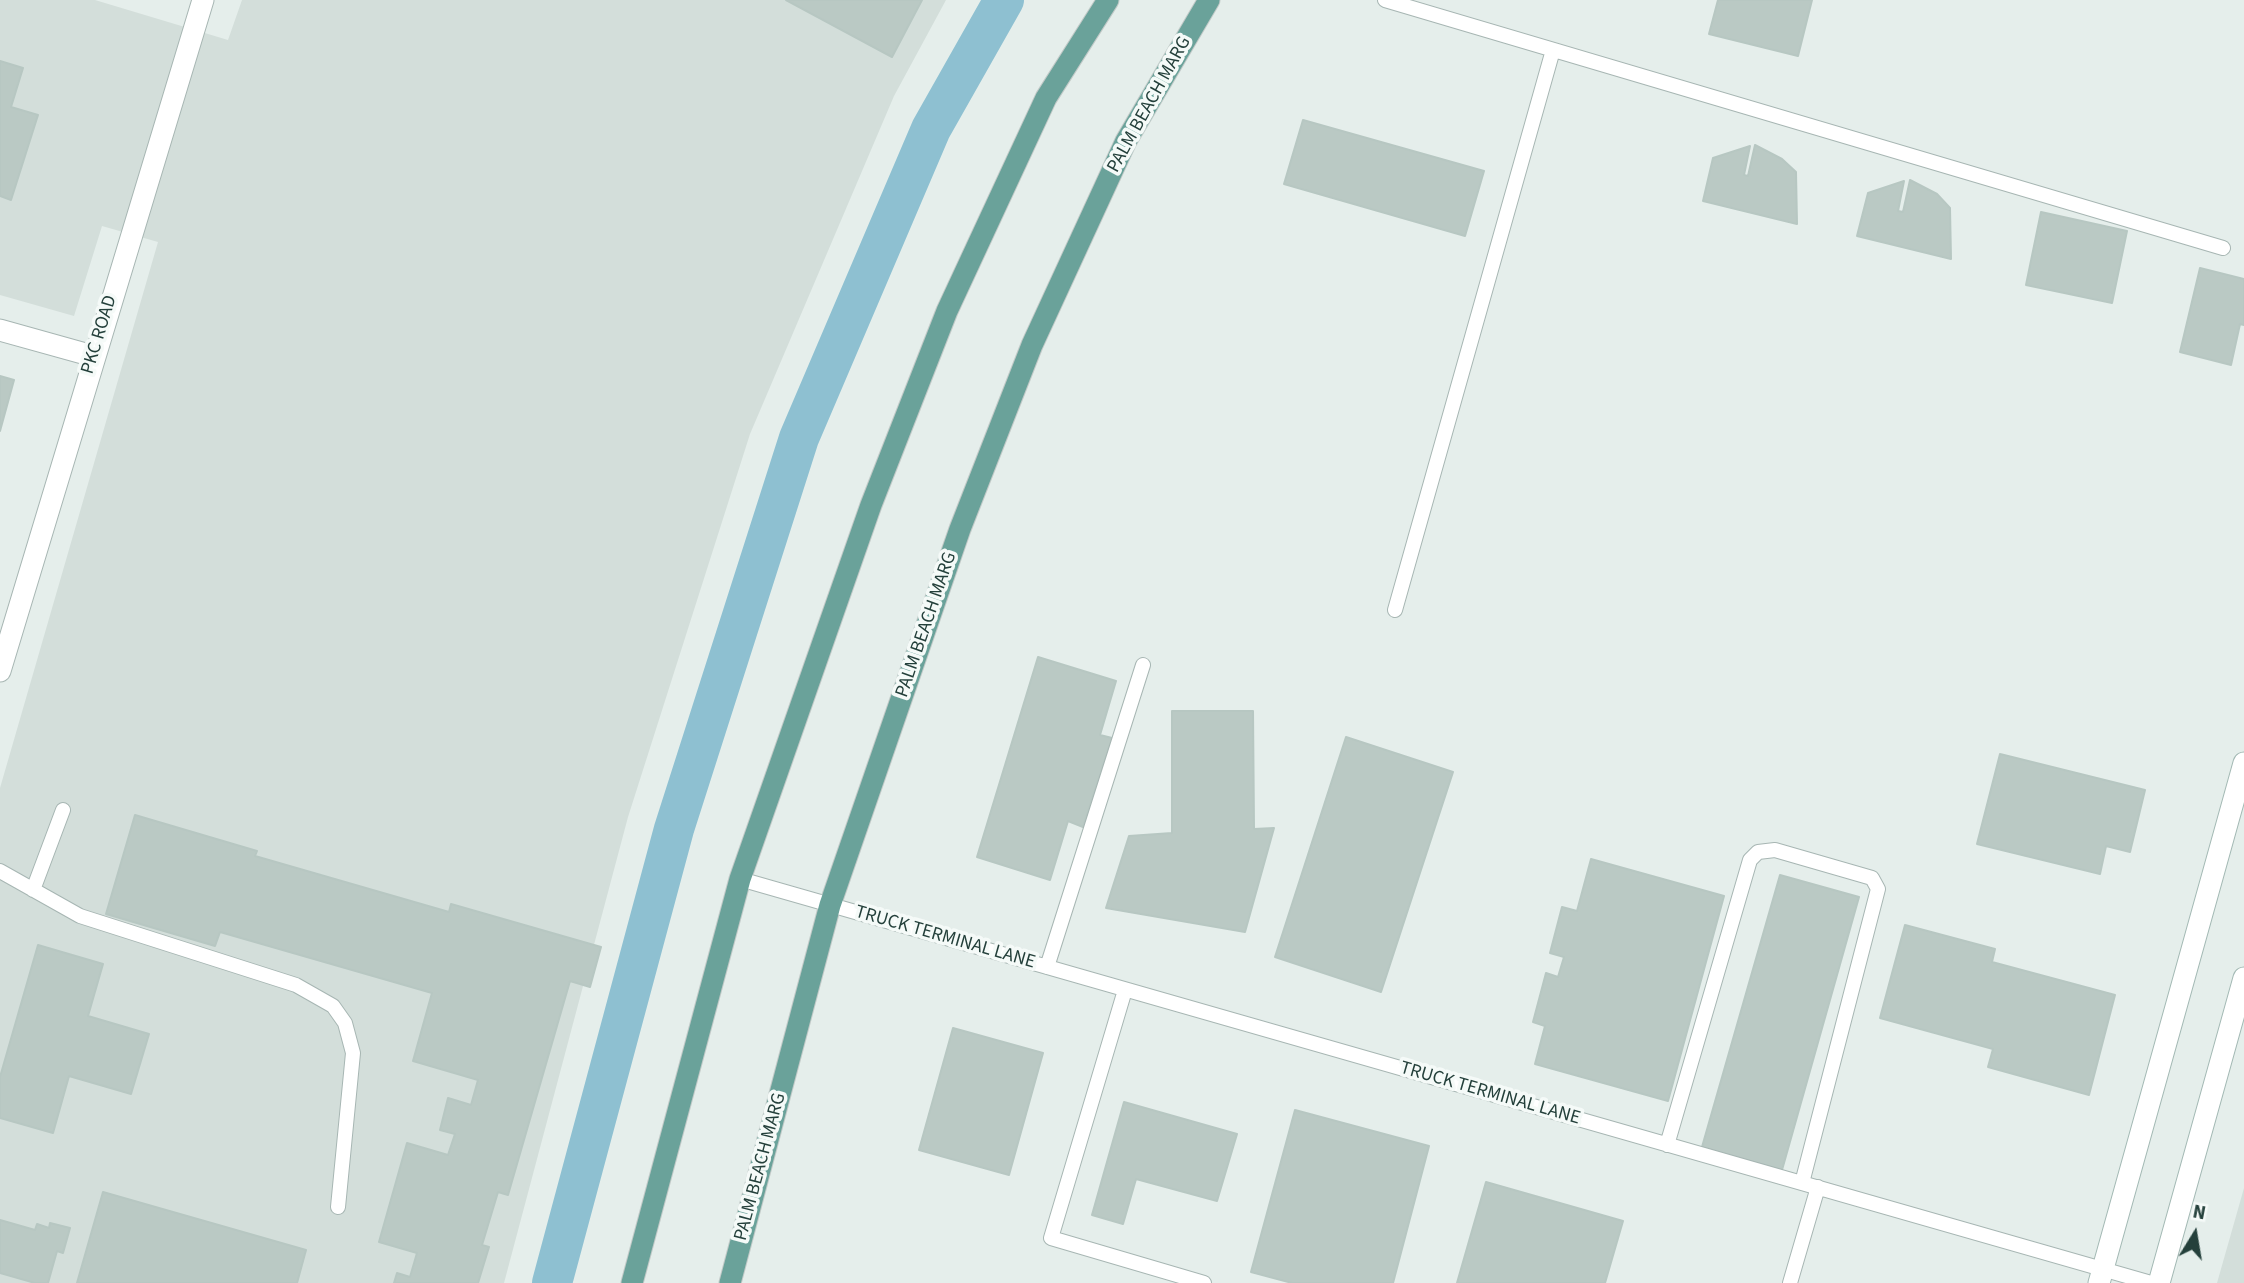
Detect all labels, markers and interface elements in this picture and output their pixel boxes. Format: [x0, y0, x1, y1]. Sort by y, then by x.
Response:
street label: PALM BEACH MARG [1103, 33, 1197, 177]
street label: PKC ROAD [77, 293, 123, 377]
street label: PALM BEACH MARG [891, 549, 963, 701]
street label: TRUCK TERMINAL LANE [852, 901, 1038, 975]
street label: TRUCK TERMINAL LANE [1397, 1057, 1583, 1131]
street label: PALM BEACH MARG [730, 1091, 792, 1243]
text: N [2190, 1198, 2208, 1227]
north arrow [2160, 1199, 2230, 1269]

